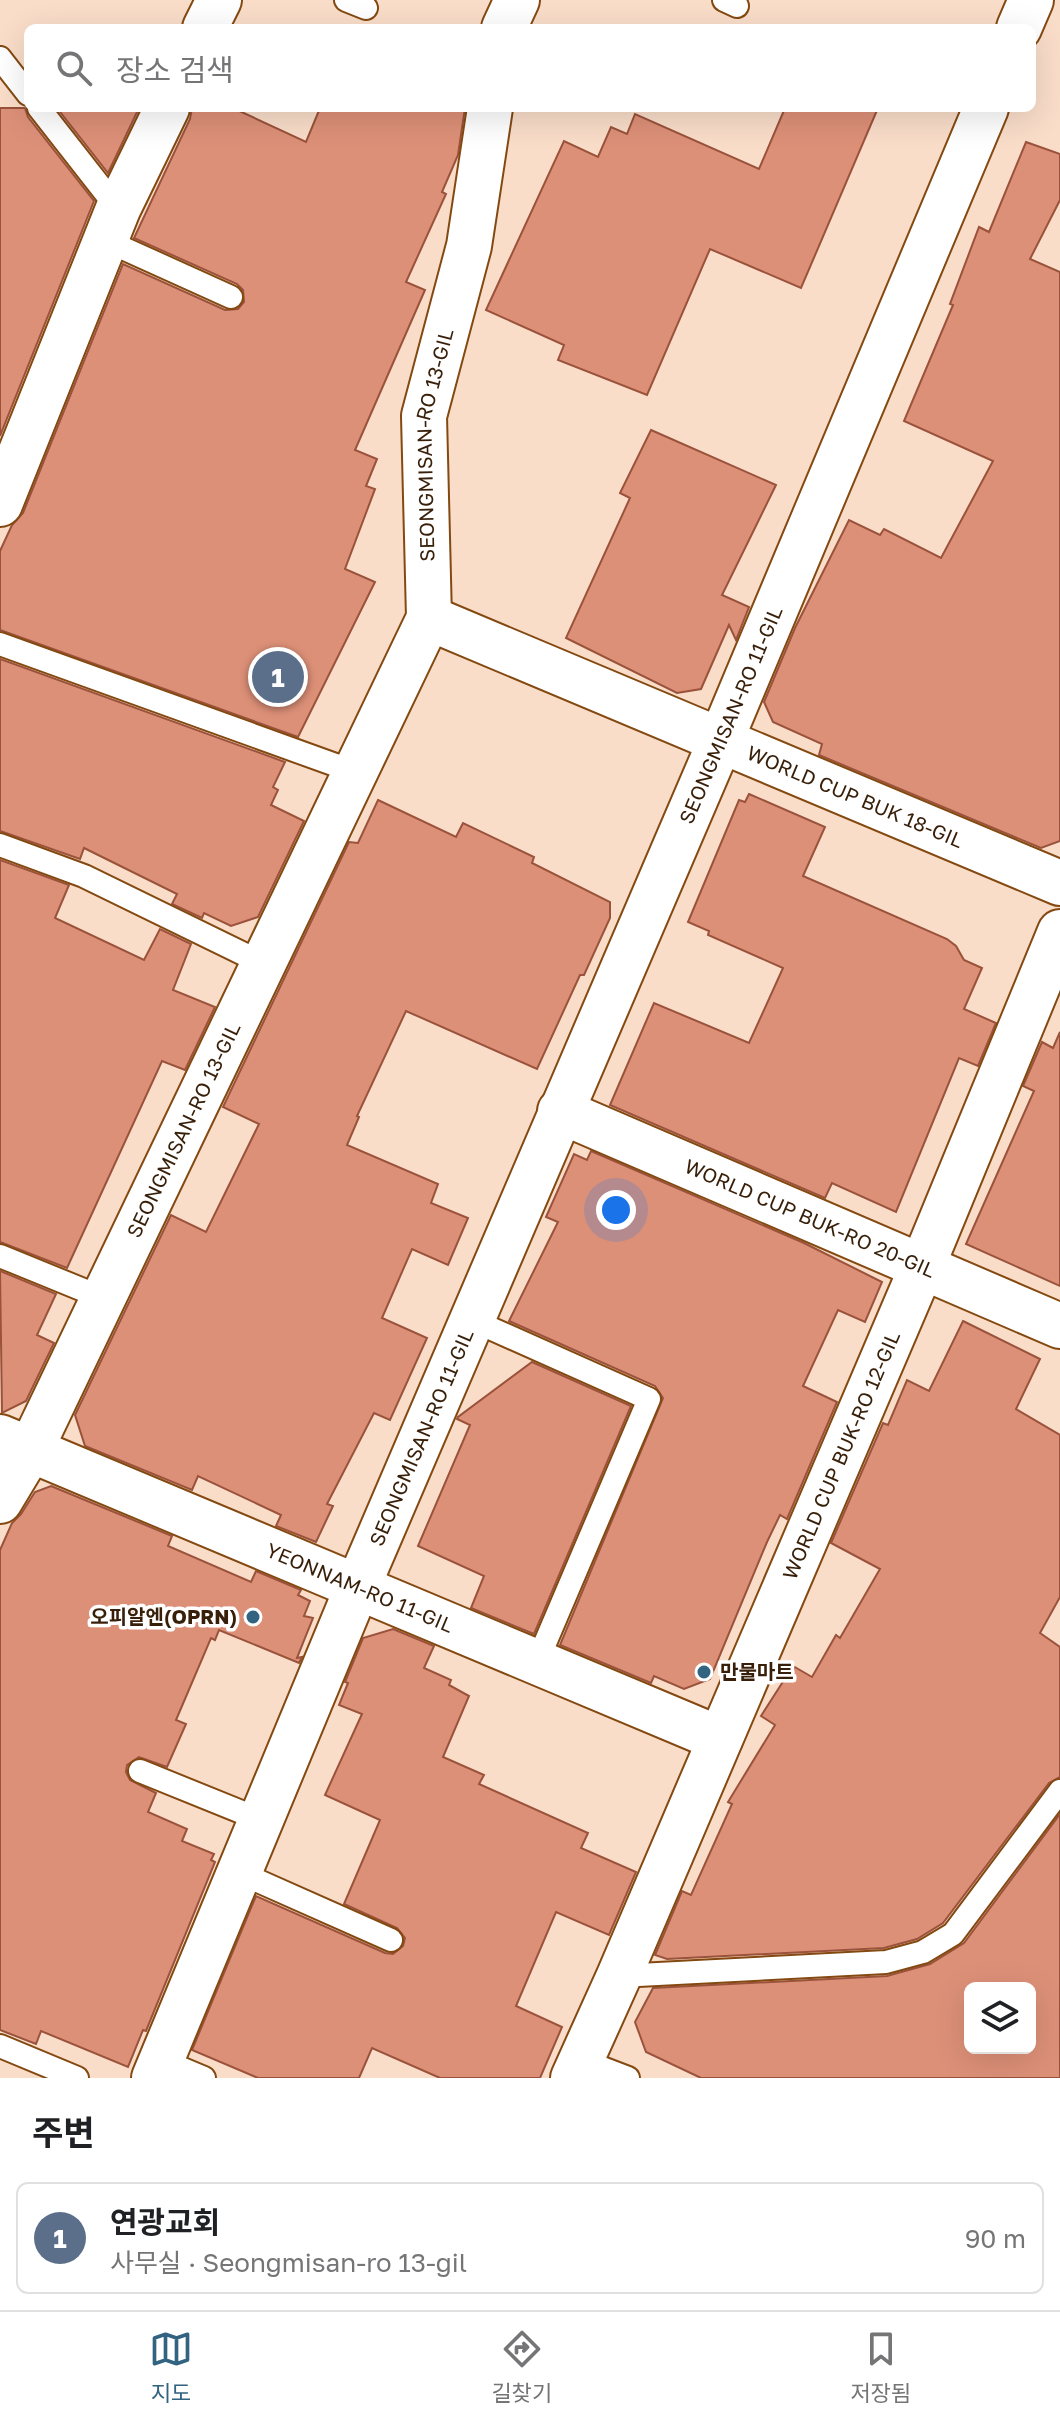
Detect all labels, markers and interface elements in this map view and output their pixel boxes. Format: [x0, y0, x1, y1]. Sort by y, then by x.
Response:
search box [24, 24, 1036, 112]
icon: search [52, 46, 96, 90]
text: 장소 검색 [116, 52, 234, 88]
street label: SEONGMISAN-RO 13-GIL [410, 326, 458, 562]
street label: SEONGMISAN-RO 11-GIL [673, 603, 787, 827]
pin: 1 [252, 647, 304, 707]
street label: WORLD CUP BUK 18-GIL [744, 740, 967, 852]
street label: SEONGMISAN-RO 13-GIL [121, 1018, 244, 1241]
street label: WORLD CUP BUK-RO 20-GIL [681, 1153, 939, 1282]
your location [596, 1190, 636, 1230]
street label: SEONGMISAN-RO 11-GIL [364, 1325, 478, 1549]
street label: WORLD CUP BUK-RO 12-GIL [777, 1327, 904, 1583]
street label: YEONNAM-RO 11-GIL [263, 1537, 457, 1637]
place label: 오피알엔(OPRN) [90, 1604, 237, 1628]
marker: 오피알엔(OPRN) [244, 1608, 262, 1626]
place label: 만물마트 [720, 1659, 794, 1683]
marker: 만물마트 [695, 1663, 713, 1681]
map controls [964, 1982, 1036, 2054]
button: layers [964, 1982, 1036, 2054]
text: 주변 [32, 2112, 95, 2152]
text: 연광교회 [110, 2204, 220, 2240]
text: 1 [53, 2223, 67, 2254]
text: 90 m [965, 2223, 1026, 2254]
text: 사무실 · Seongmisan-ro 13-gil [110, 2247, 467, 2278]
tab: 지도 [149, 2327, 193, 2407]
tab: 길찾기 [491, 2327, 552, 2407]
tab: 저장됨 [850, 2327, 911, 2407]

